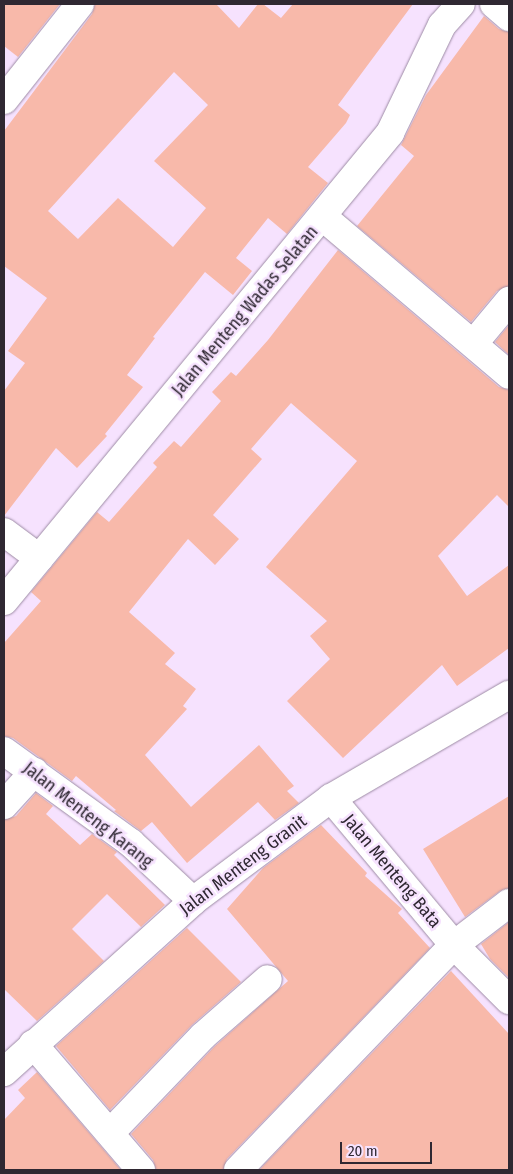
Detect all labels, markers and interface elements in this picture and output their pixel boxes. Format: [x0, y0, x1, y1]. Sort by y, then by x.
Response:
street label: Jalan Menteng Wadas Selatan [167, 221, 323, 401]
street label: Jalan Menteng Karang [19, 757, 157, 873]
street label: Jalan Menteng Granit [175, 810, 311, 920]
street label: Jalan Menteng Bata [338, 810, 446, 932]
scale bar [343, 1132, 436, 1164]
text: 20 m [348, 1142, 378, 1160]

